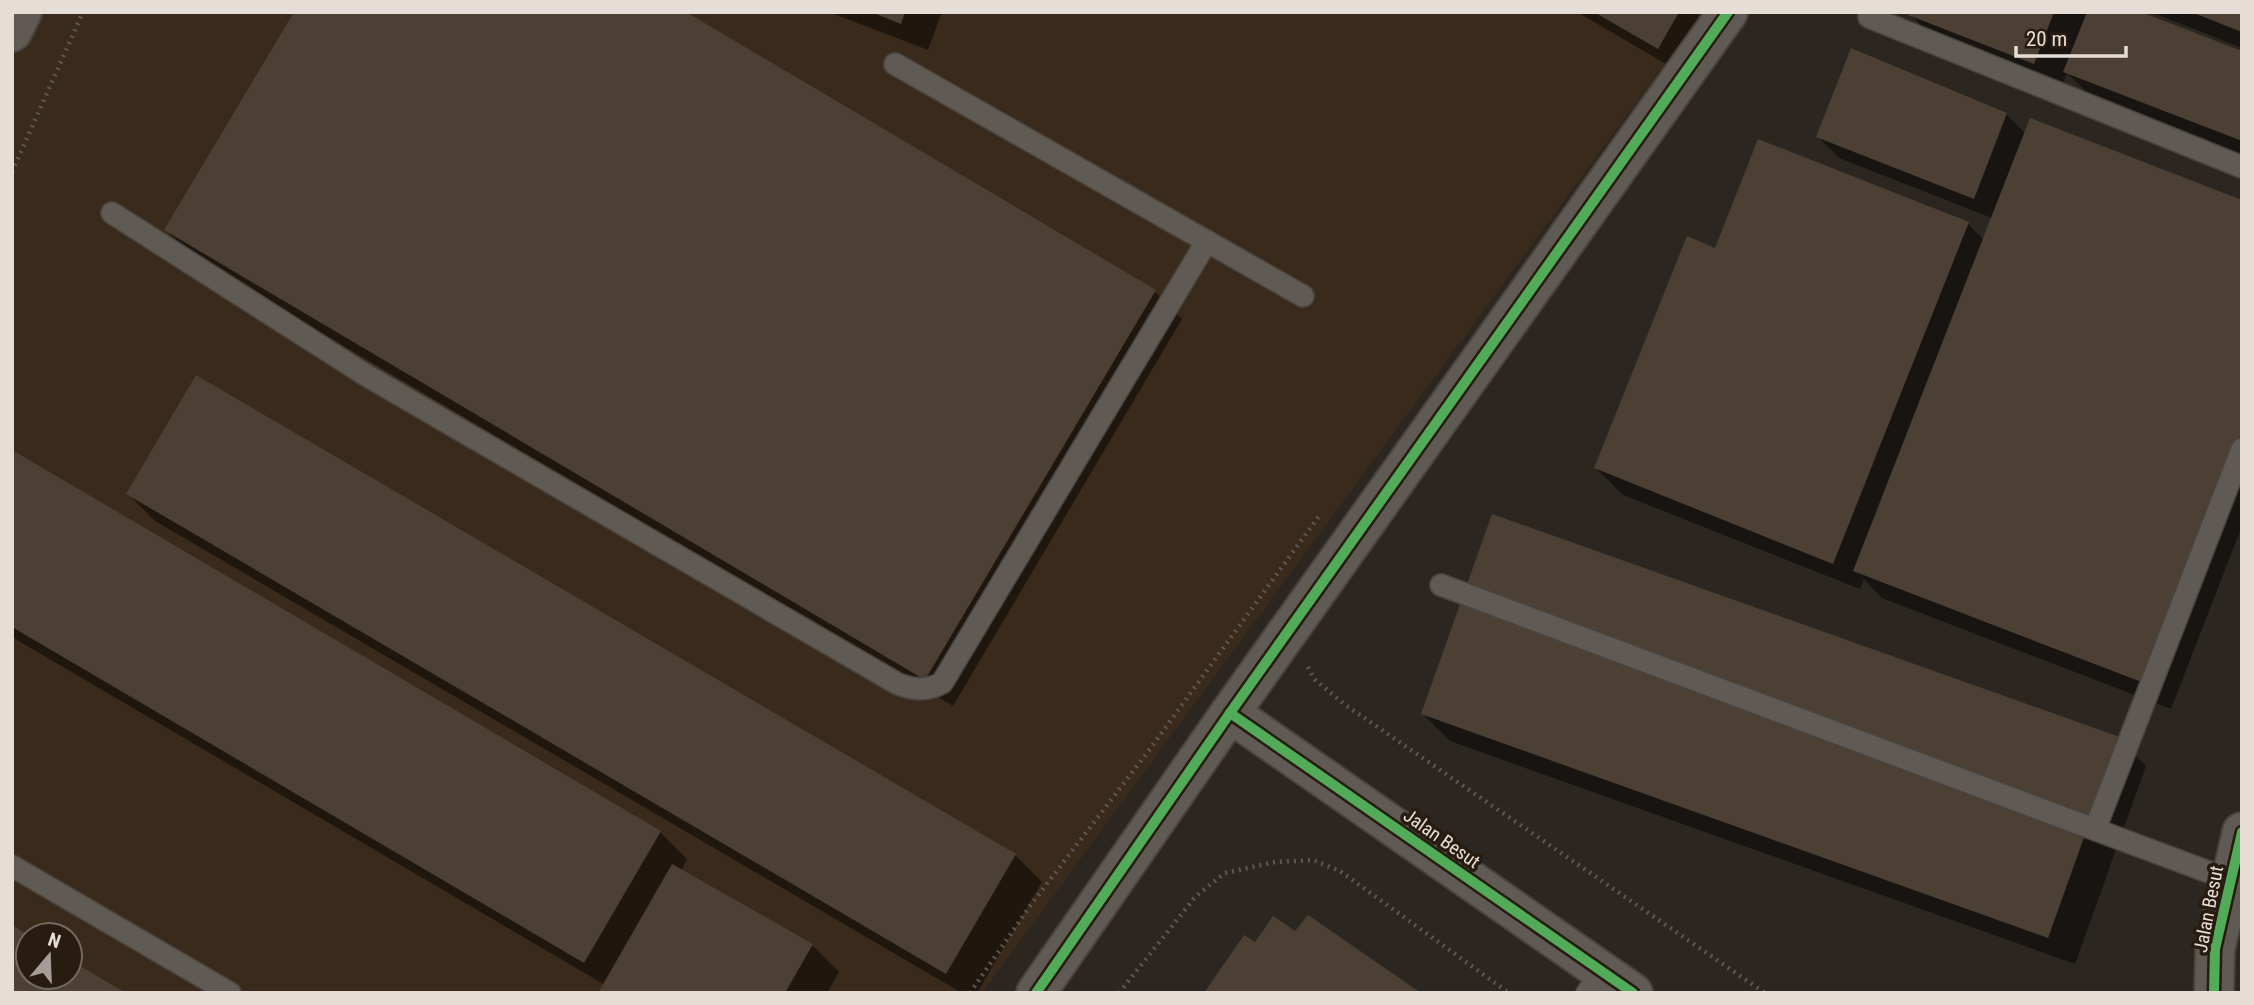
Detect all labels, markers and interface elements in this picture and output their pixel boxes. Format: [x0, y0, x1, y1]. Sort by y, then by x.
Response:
scale bar [2016, 14, 2126, 58]
text: 20 m [2026, 27, 2067, 51]
street label: Jalan Besut [1399, 804, 1484, 873]
street label: Jalan Besut [2189, 864, 2228, 955]
north arrow [14, 921, 84, 991]
text: N [45, 928, 64, 953]

